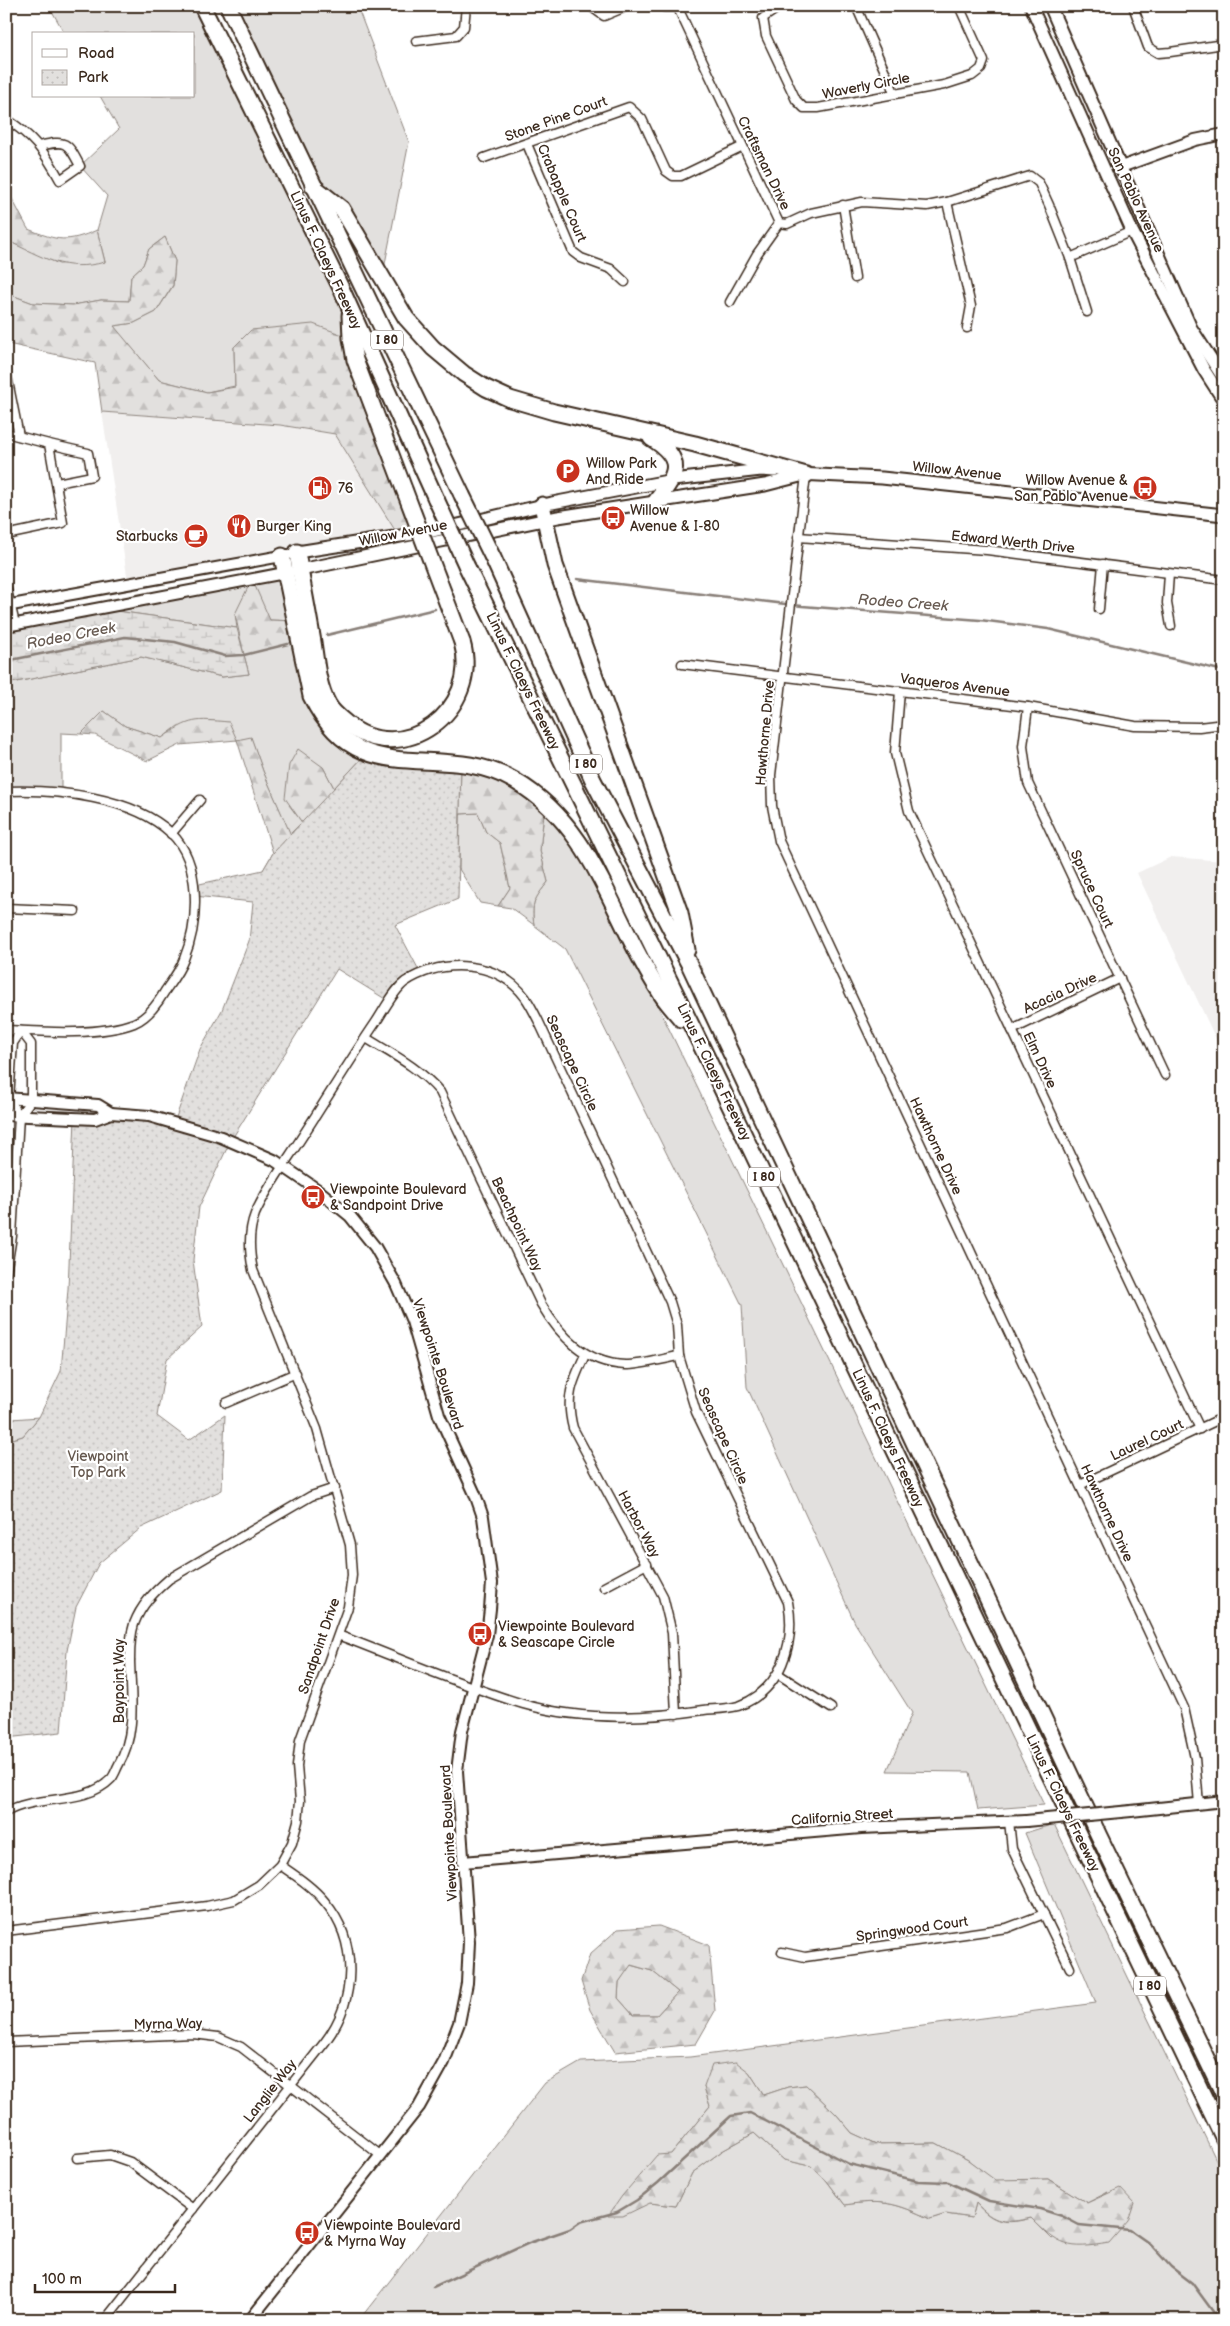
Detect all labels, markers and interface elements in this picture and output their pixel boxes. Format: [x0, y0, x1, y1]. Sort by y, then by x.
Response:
legend [32, 32, 195, 98]
text: Road [78, 44, 114, 63]
text: Park [78, 68, 109, 87]
street label: Waverly Circle [821, 69, 911, 103]
street label: Stone Pine Court [503, 92, 610, 145]
street label: Craftsman Drive [734, 113, 794, 213]
street label: Crabapple Court [534, 141, 591, 245]
street label: San Pablo Avenue [1104, 145, 1168, 255]
street label: Linus F. Claeys Freeway [286, 188, 366, 332]
road number: I 80 [371, 330, 403, 350]
place label: Willow Park And Ride [586, 455, 657, 488]
parking icon: Willow Park And Ride [555, 458, 581, 484]
street label: Willow Avenue [912, 458, 1002, 484]
place label: Willow Avenue & San Pablo Avenue [1014, 472, 1128, 505]
fuel station icon: 76 [307, 475, 333, 501]
bus stop icon: Willow Avenue & San Pablo Avenue [1132, 475, 1158, 501]
place label: 76 [338, 480, 354, 497]
place label: Willow Avenue & I-80 [630, 502, 720, 535]
bus stop icon: Willow Avenue & I-80 [600, 505, 626, 531]
restaurant icon: Burger King [226, 513, 252, 539]
street label: Willow Avenue [357, 516, 449, 550]
place label: Burger King [256, 518, 332, 535]
cafe icon: Starbucks [183, 523, 209, 549]
street label: Edward Werth Drive [950, 527, 1076, 557]
place label: Starbucks [116, 528, 178, 545]
water label: Rodeo Creek [857, 590, 949, 616]
street label: Linus F. Claeys Freeway [482, 610, 564, 753]
water label: Rodeo Creek [25, 618, 118, 654]
street label: Vaqueros Avenue [899, 670, 1011, 700]
street label: Hawthorne Drive [752, 680, 778, 786]
road number: I 80 [570, 754, 602, 774]
street label: Spruce Court [1067, 847, 1118, 931]
street label: Acacia Drive [1021, 969, 1099, 1017]
street label: Linus F. Claeys Freeway [673, 1001, 755, 1144]
street label: Seascape Circle [542, 1012, 602, 1114]
street label: Elm Drive [1019, 1029, 1061, 1091]
street label: Hawthorne Drive [906, 1095, 966, 1197]
road number: I 80 [748, 1168, 780, 1186]
street label: Beachpoint Way [488, 1174, 547, 1274]
place label: Viewpointe Boulevard & Sandpoint Drive [330, 1181, 467, 1214]
bus stop icon: Viewpointe Boulevard & Sandpoint Drive [300, 1184, 326, 1210]
street label: Viewpointe Boulevard [409, 1296, 467, 1432]
street label: Linus F. Claeys Freeway [848, 1366, 928, 1510]
street label: Seascape Circle [694, 1385, 752, 1487]
street label: Laurel Court [1108, 1415, 1187, 1464]
park label: Viewpoint Top Park [67, 1448, 129, 1481]
street label: Hawthorne Drive [1077, 1462, 1137, 1564]
street label: Harbor Way [614, 1488, 664, 1561]
street label: Sandpoint Drive [295, 1596, 343, 1696]
place label: Viewpointe Boulevard & Seascape Circle [498, 1618, 635, 1651]
bus stop icon: Viewpointe Boulevard & Seascape Circle [467, 1621, 493, 1647]
street label: Baypoint Way [111, 1638, 128, 1723]
street label: Linus F. Claeys Freeway [1022, 1732, 1104, 1875]
street label: Viewpointe Boulevard [437, 1764, 461, 1902]
street label: California Street [790, 1805, 894, 1829]
street label: Springwood Court [855, 1913, 970, 1945]
road number: I 80 [1134, 1976, 1166, 1995]
street label: Myrna Way [133, 2015, 203, 2033]
street label: Langlie Way [240, 2055, 300, 2126]
place label: Viewpointe Boulevard & Myrna Way [324, 2217, 461, 2250]
bus stop icon: Viewpointe Boulevard & Myrna Way [294, 2220, 320, 2246]
scale bar [35, 2261, 175, 2293]
text: 100 m [42, 2270, 82, 2289]

